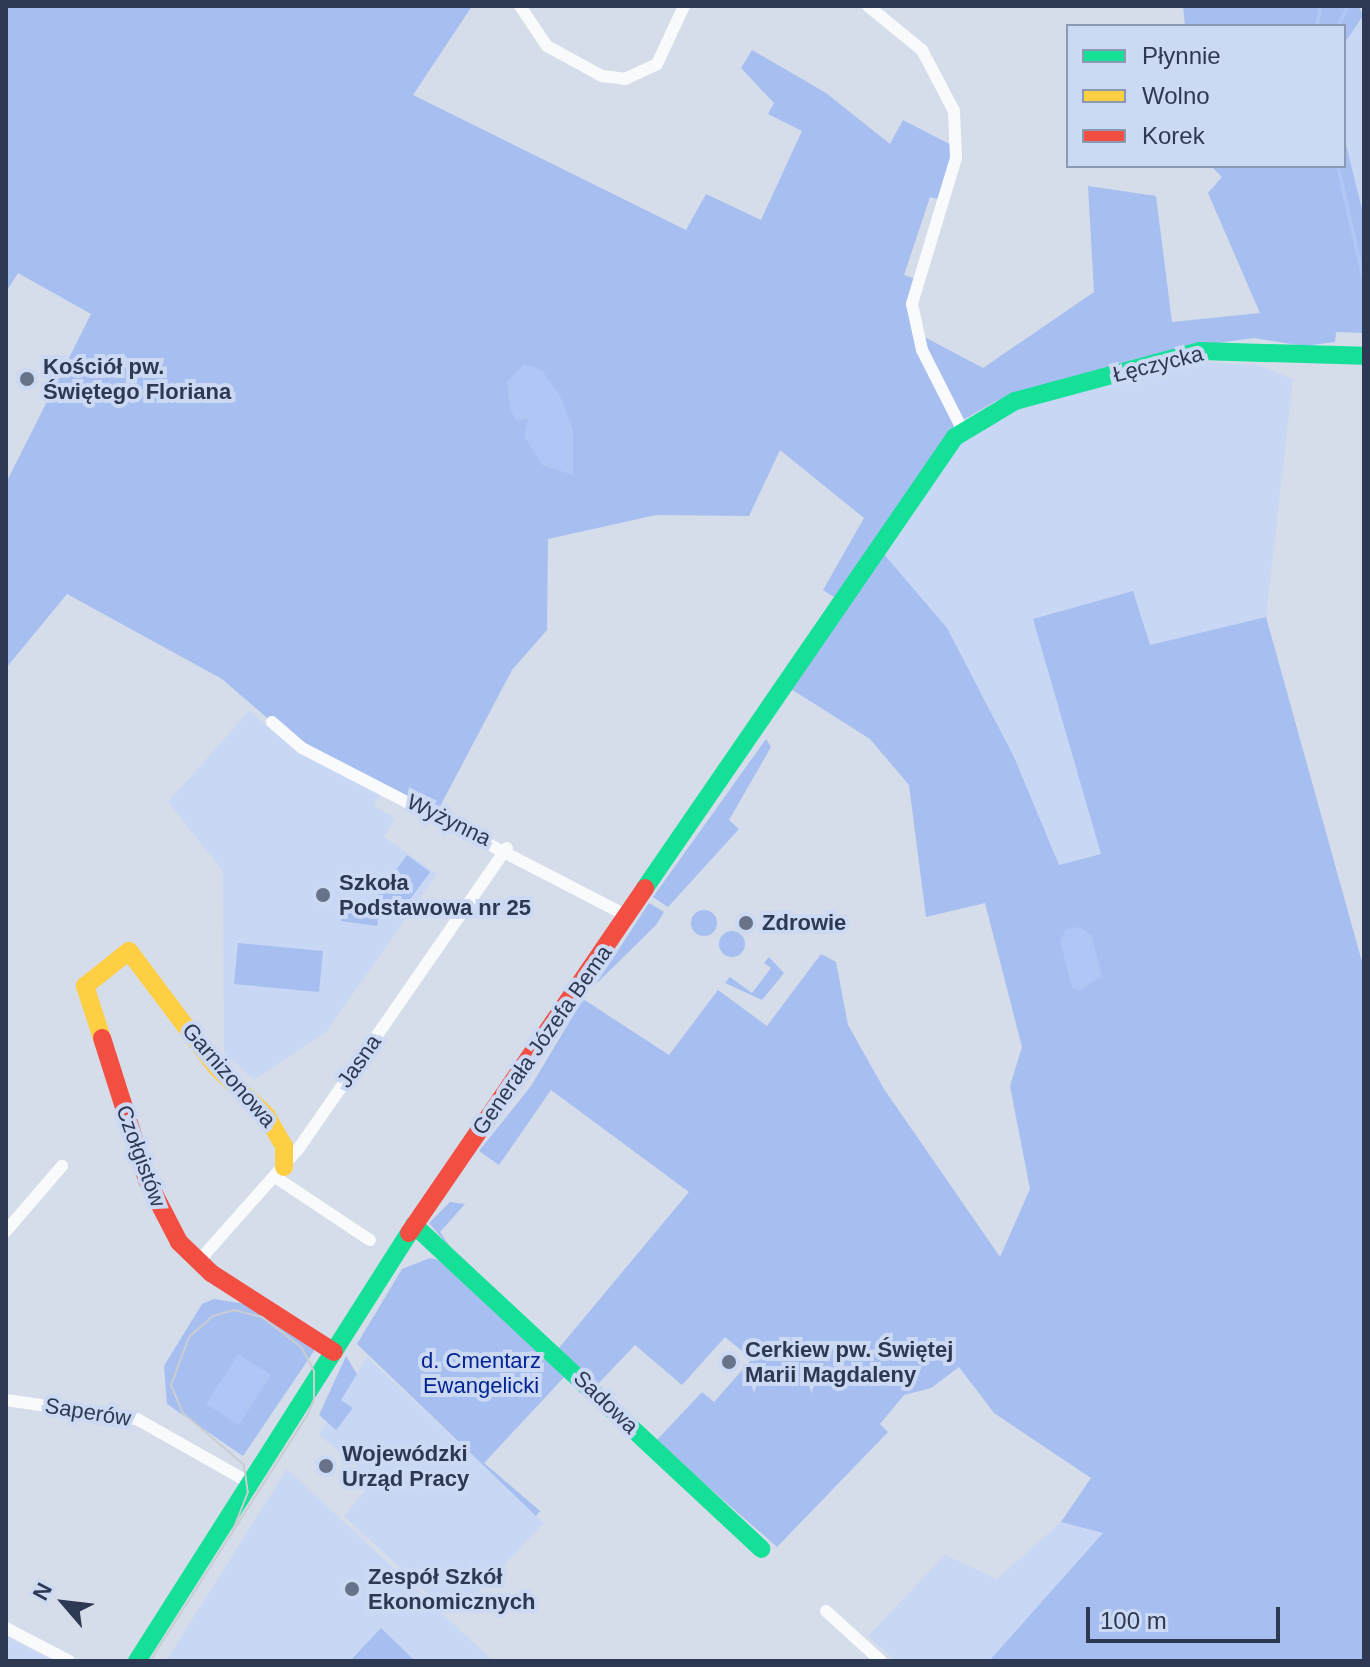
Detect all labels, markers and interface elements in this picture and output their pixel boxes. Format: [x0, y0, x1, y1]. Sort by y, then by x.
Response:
legend [1066, 24, 1346, 168]
text: Płynnie [1142, 42, 1221, 69]
text: Wolno [1142, 82, 1210, 109]
text: Korek [1142, 122, 1205, 149]
street label: Łęczycka [1110, 340, 1206, 388]
place label: Kościół pw. Świętego Floriana [43, 353, 231, 404]
marker: Kościół pw. Świętego Floriana [18, 370, 36, 388]
street label: Wyżynna [403, 788, 495, 852]
place label: Szkoła Podstawowa nr 25 [339, 869, 531, 920]
marker: Szkoła Podstawowa nr 25 [314, 886, 332, 904]
place label: Zdrowie [762, 910, 846, 936]
marker: Zdrowie [737, 914, 755, 932]
street label: Generała Józefa Bema [467, 940, 617, 1140]
street label: Garnizonowa [177, 1017, 281, 1133]
street label: Jasna [331, 1029, 387, 1093]
street label: Czołgistów [110, 1102, 172, 1210]
place label: Cerkiew pw. Świętej Marii Magdaleny [745, 1336, 953, 1388]
park label: d. Cmentarz Ewangelicki [421, 1347, 541, 1398]
marker: Cerkiew pw. Świętej Marii Magdaleny [720, 1353, 738, 1371]
street label: Sadowa [568, 1365, 644, 1439]
street label: Saperów [43, 1392, 133, 1432]
place label: Wojewódzki Urząd Pracy [342, 1440, 469, 1492]
marker: Wojewódzki Urząd Pracy [317, 1457, 335, 1475]
north arrow [24, 1563, 104, 1643]
place label: Zespół Szkół Ekonomicznych [368, 1563, 535, 1614]
text: N [28, 1579, 57, 1604]
marker: Zespół Szkół Ekonomicznych [343, 1580, 361, 1598]
scale bar [1090, 1591, 1284, 1641]
text: 100 m [1100, 1607, 1167, 1634]

